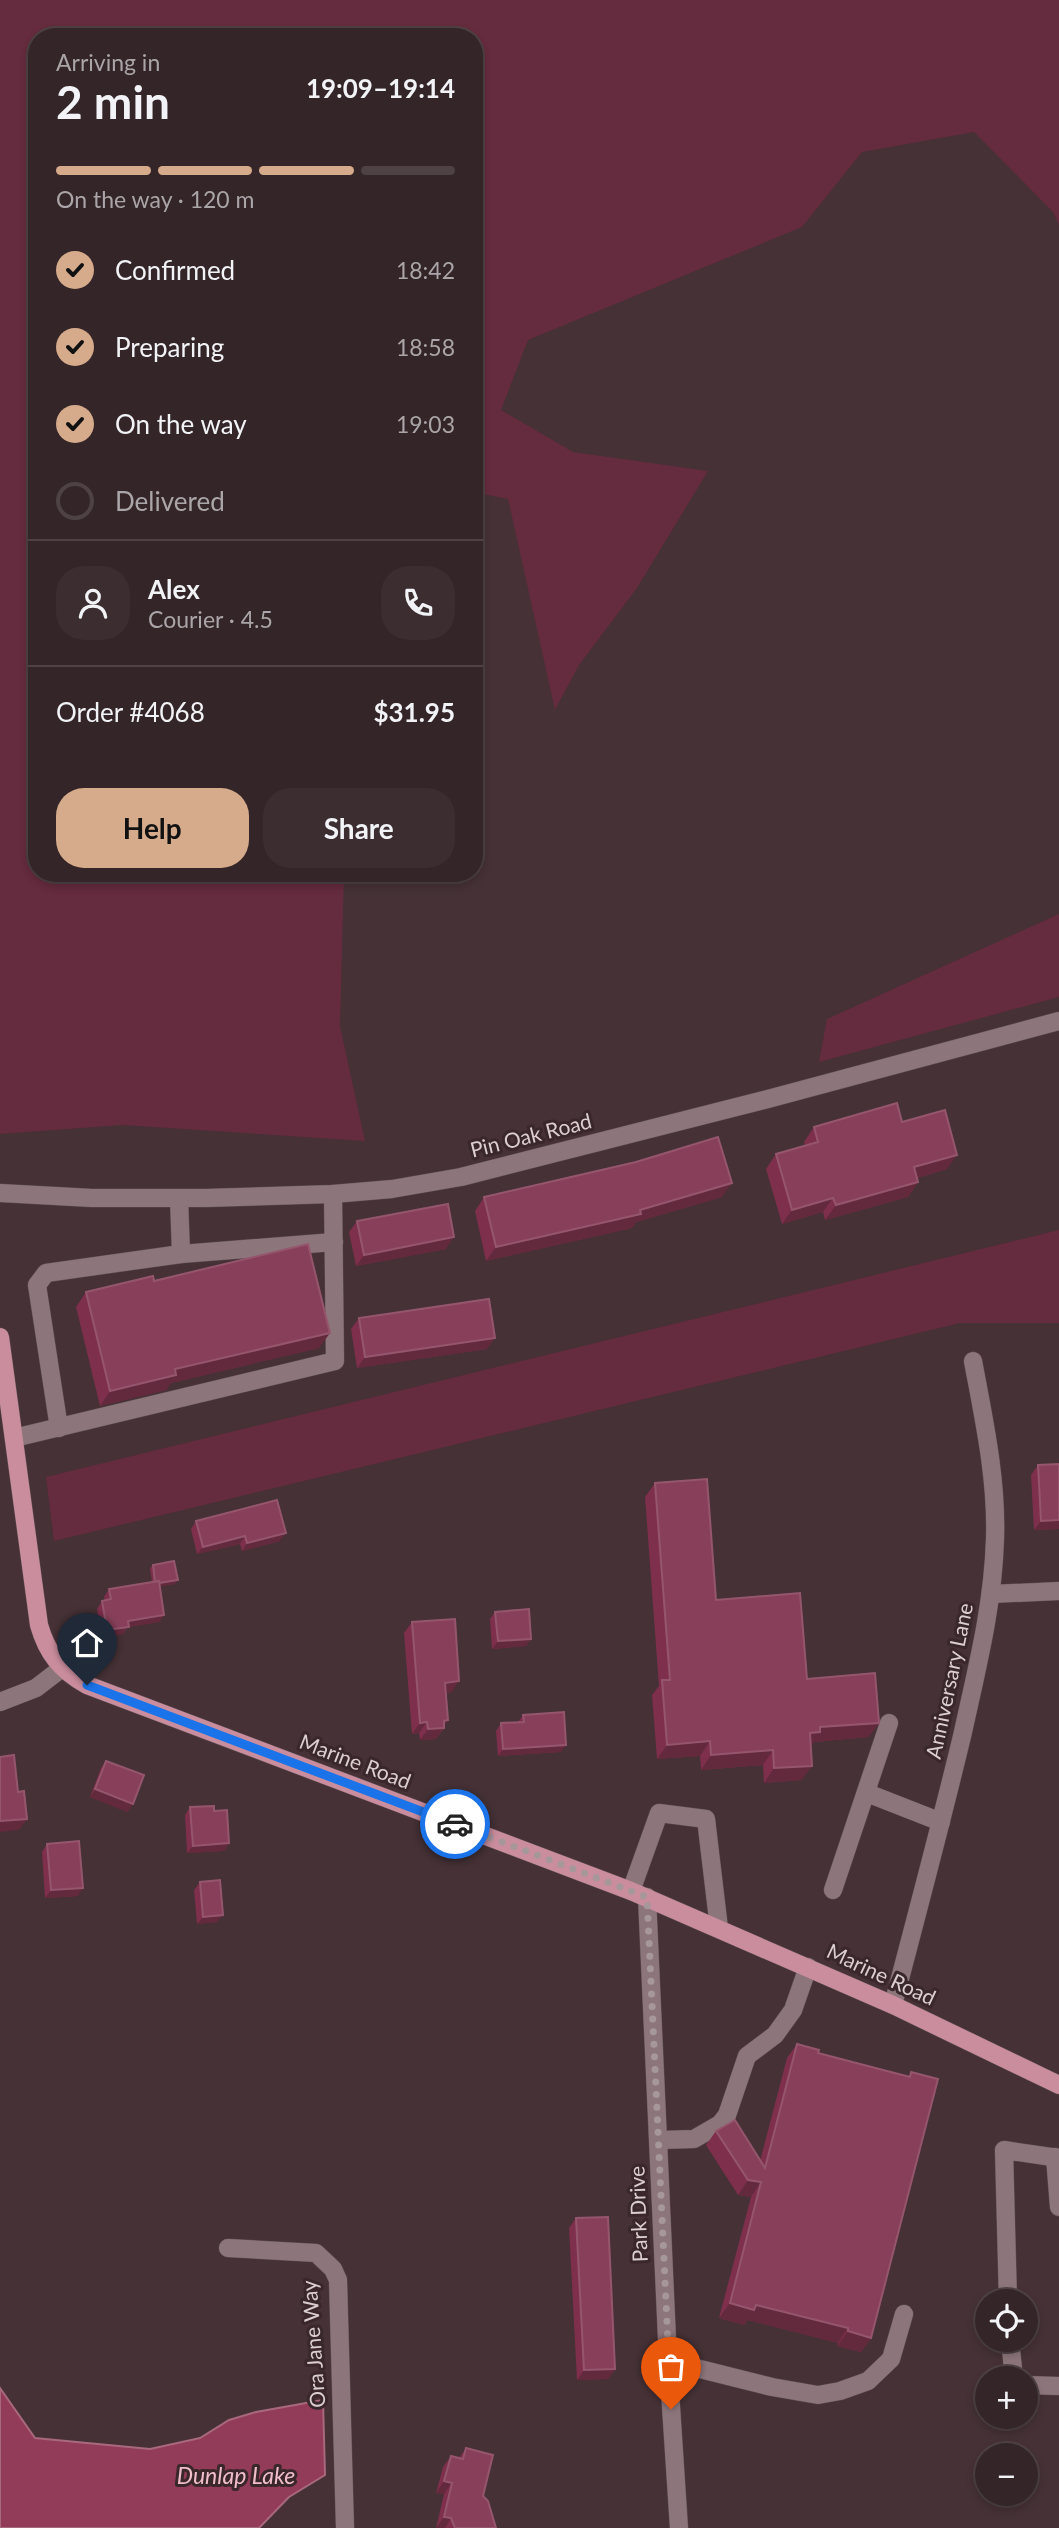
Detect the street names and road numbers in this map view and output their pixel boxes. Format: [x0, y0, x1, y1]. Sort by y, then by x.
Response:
street label: Pin Oak Road [467, 1107, 594, 1162]
street label: Anniversary Lane [920, 1600, 977, 1761]
street label: Marine Road [296, 1728, 415, 1793]
street label: Marine Road [823, 1938, 940, 2010]
street label: Park Drive [623, 2165, 652, 2263]
street label: Ora Jane Way [296, 2279, 329, 2409]

